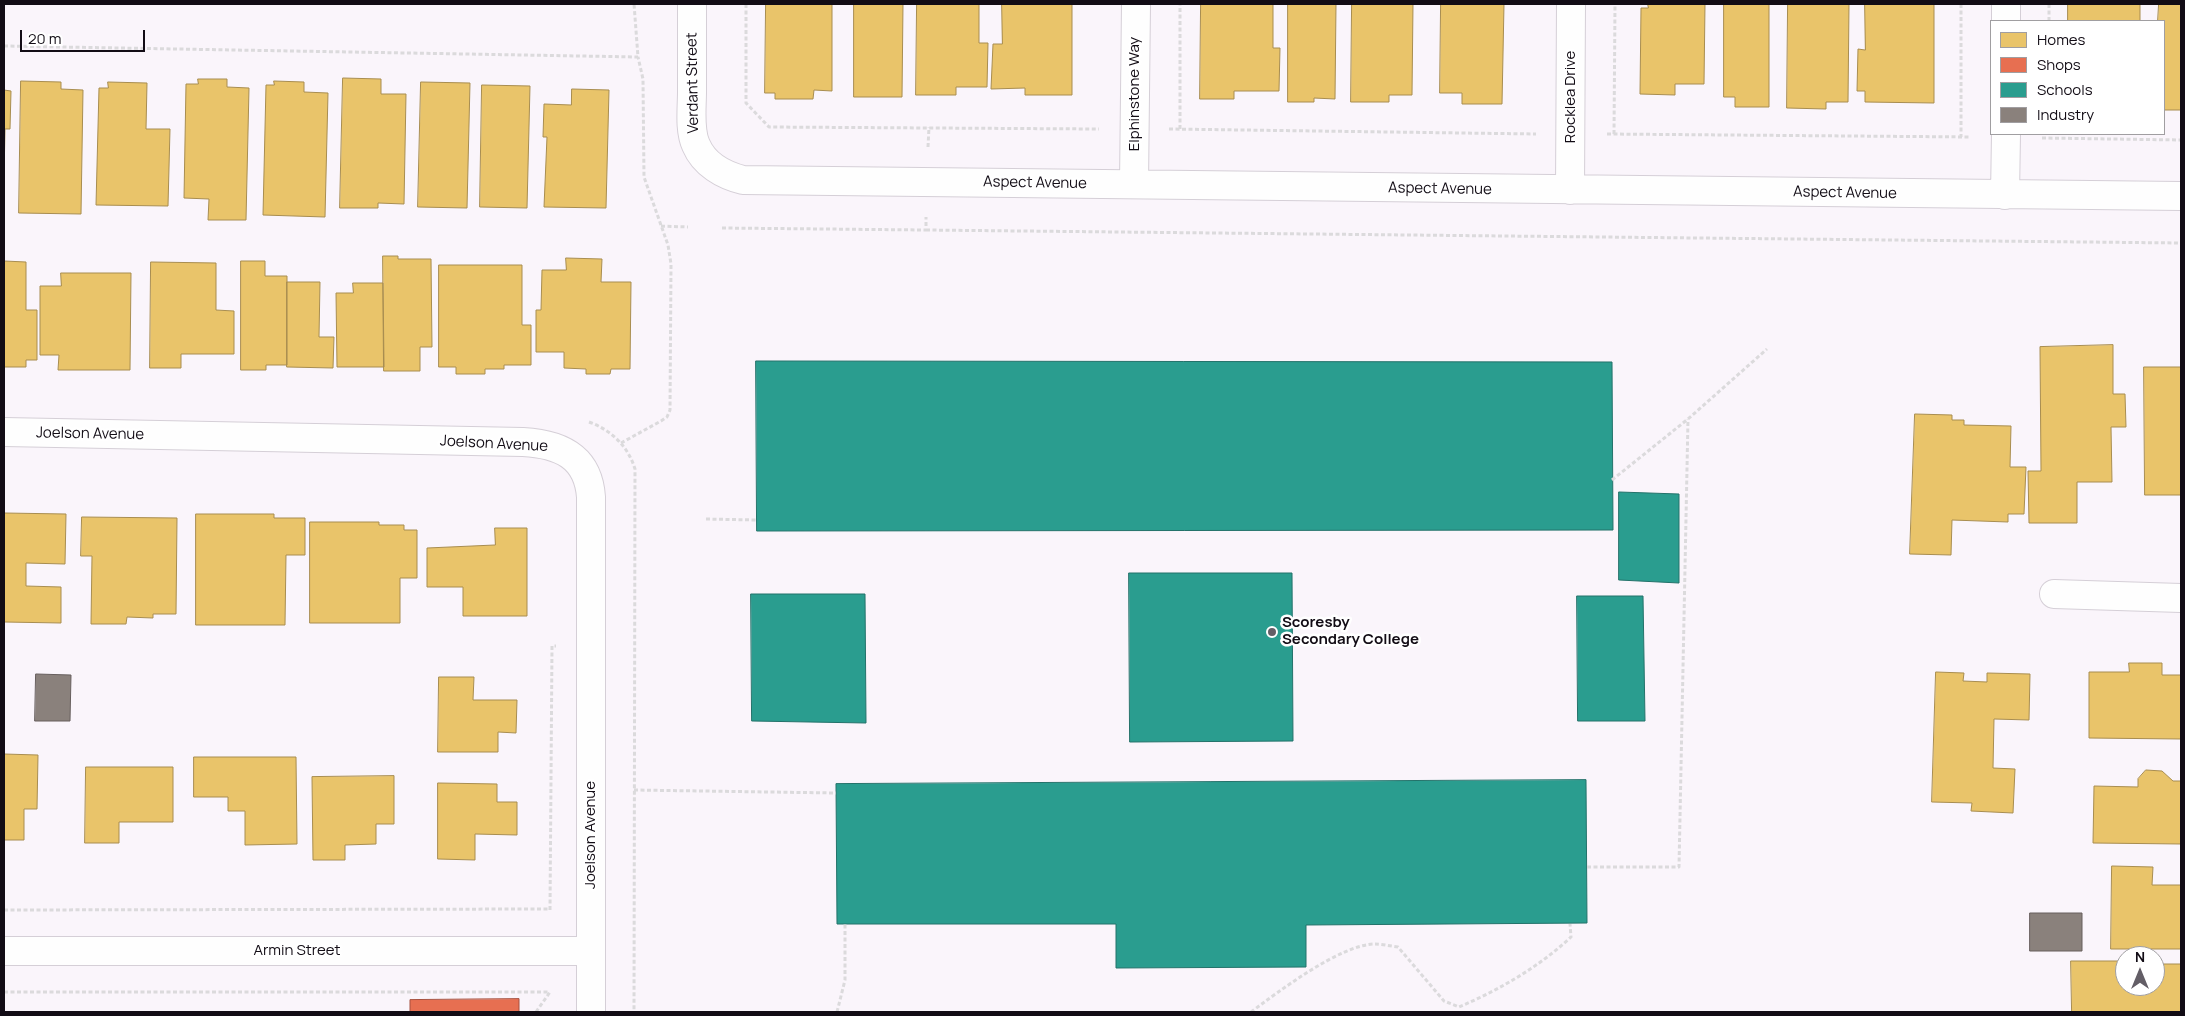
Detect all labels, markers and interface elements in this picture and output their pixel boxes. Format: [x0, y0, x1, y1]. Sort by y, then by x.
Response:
scale bar [22, 20, 148, 52]
legend [1990, 20, 2165, 135]
text: 20 m [28, 28, 61, 49]
text: Homes [2037, 29, 2085, 50]
street label: Verdant Street [683, 32, 703, 134]
street label: Elphinstone Way [1126, 37, 1144, 151]
street label: Rocklea Drive [1562, 51, 1580, 143]
text: Shops [2037, 54, 2081, 75]
text: Schools [2037, 79, 2093, 100]
text: Industry [2037, 104, 2094, 125]
street label: Aspect Avenue [983, 173, 1087, 193]
street label: Aspect Avenue [1388, 179, 1492, 199]
street label: Aspect Avenue [1793, 183, 1897, 203]
street label: Joelson Avenue [36, 424, 144, 444]
street label: Joelson Avenue [440, 432, 548, 456]
place label: Scoresby Secondary College [1282, 614, 1419, 649]
marker: Scoresby Secondary College [1266, 626, 1278, 638]
street label: Joelson Avenue [582, 781, 600, 889]
street label: Armin Street [253, 942, 341, 960]
north arrow [2115, 946, 2165, 996]
text: N [2135, 947, 2145, 966]

